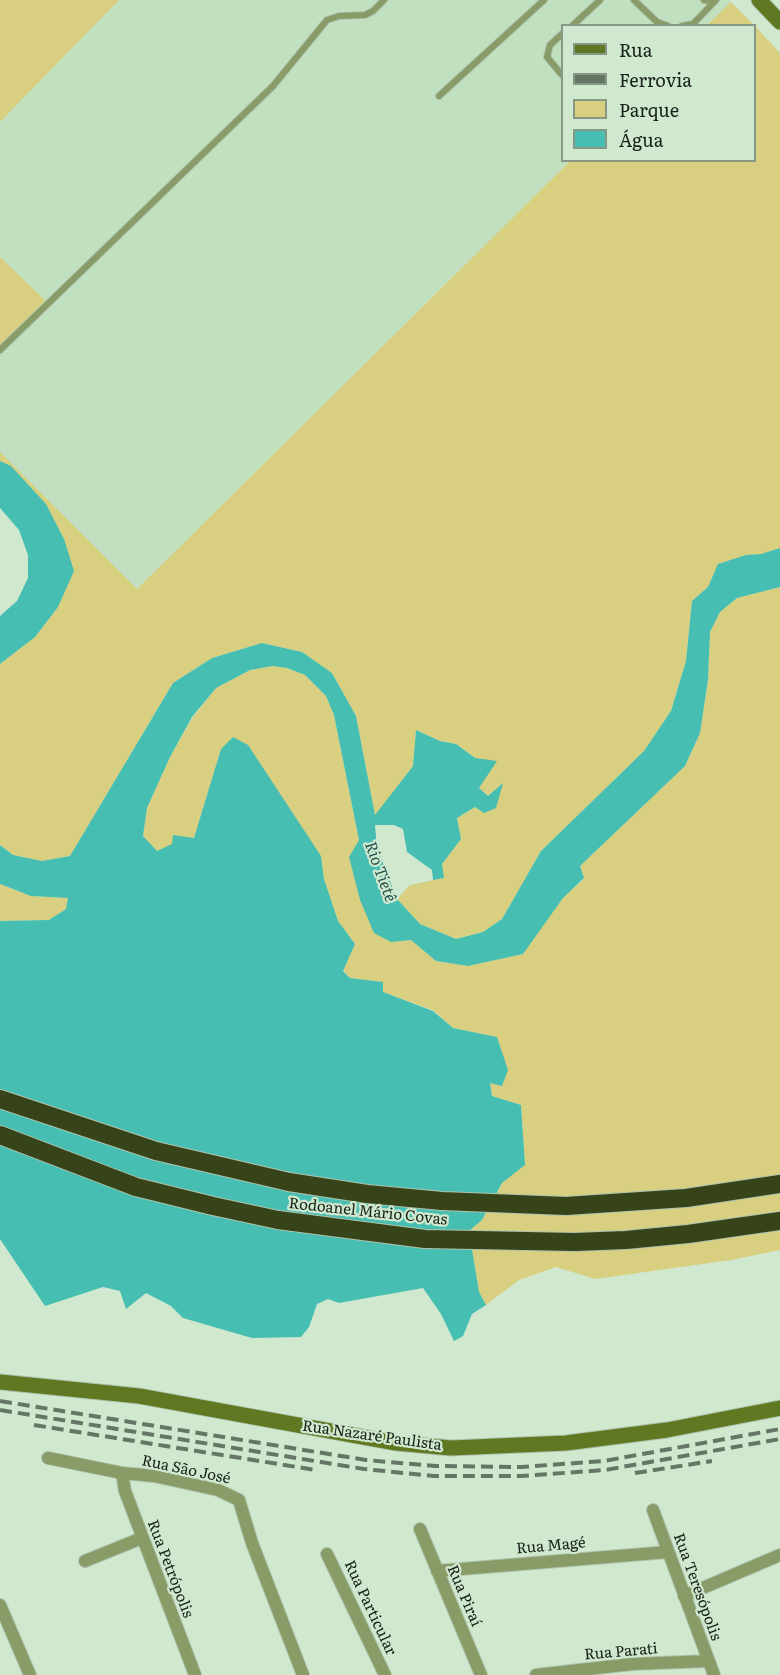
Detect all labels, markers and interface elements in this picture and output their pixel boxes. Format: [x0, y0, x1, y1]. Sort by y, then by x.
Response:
legend [561, 24, 756, 162]
text: Rua [619, 36, 652, 63]
text: Ferrovia [619, 66, 692, 93]
text: Parque [619, 96, 679, 123]
text: Água [619, 126, 663, 153]
water label: Rio Tietê [360, 839, 400, 905]
street label: Rodoanel Mário Covas [288, 1195, 448, 1229]
street label: Rua Nazaré Paulista [301, 1417, 443, 1455]
street label: Rua São José [140, 1452, 232, 1488]
street label: Rua Petrópolis [143, 1518, 197, 1620]
street label: Rua Teresópolis [669, 1531, 725, 1643]
street label: Rua Magé [516, 1534, 586, 1558]
street label: Rua Particular [340, 1558, 400, 1658]
street label: Rua Piraí [443, 1563, 485, 1629]
street label: Rua Parati [584, 1640, 658, 1664]

